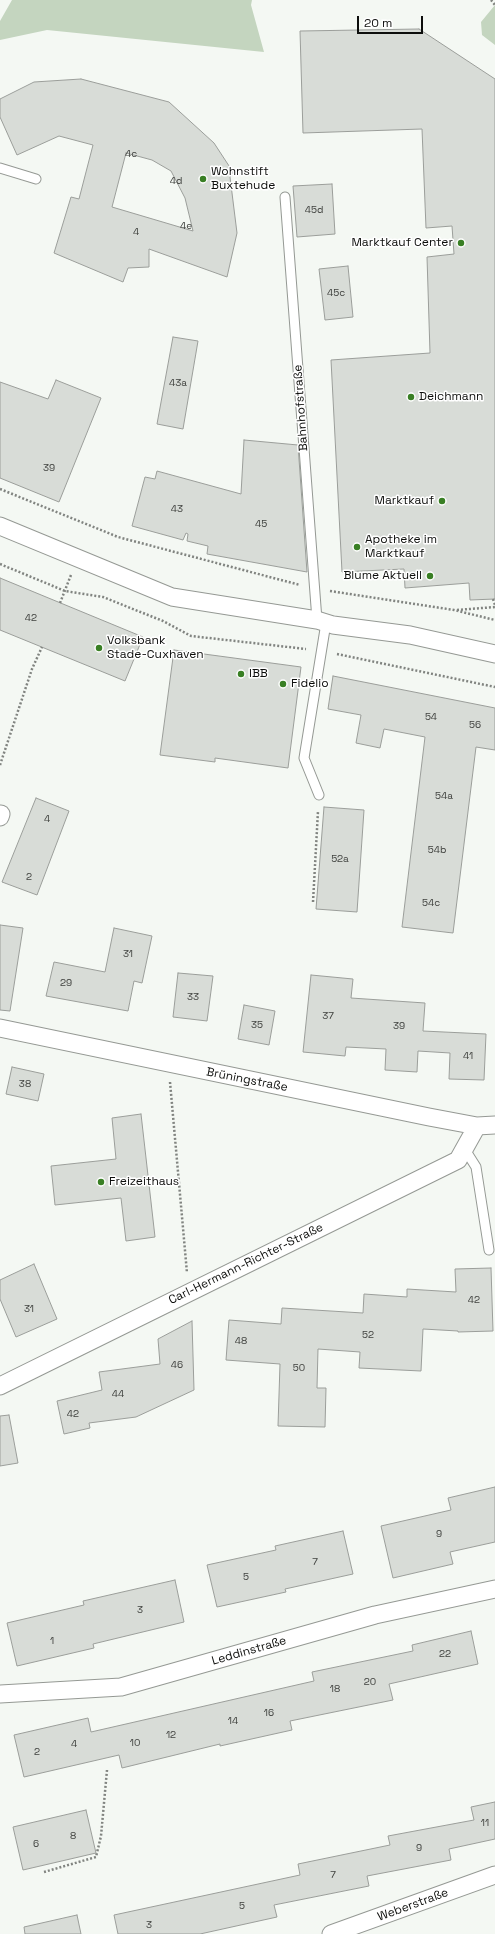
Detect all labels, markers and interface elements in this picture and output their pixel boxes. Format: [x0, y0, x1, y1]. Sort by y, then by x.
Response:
scale bar [359, 8, 425, 34]
text: 20 m [364, 15, 392, 31]
house number: 4c [125, 148, 137, 160]
place label: Wohnstift Buxtehude [211, 165, 275, 193]
marker: Wohnstift Buxtehude [198, 174, 208, 184]
house number: 4d [170, 175, 182, 187]
house number: 45d [305, 204, 323, 216]
house number: 4e [180, 220, 192, 232]
house number: 4 [133, 226, 139, 238]
place label: Marktkauf Center [351, 236, 453, 250]
marker: Marktkauf Center [456, 238, 466, 248]
house number: 45c [327, 287, 345, 299]
street label: Bahnhofstraße [291, 364, 311, 452]
house number: 43a [169, 377, 187, 389]
place label: Deichmann [419, 390, 483, 404]
marker: Deichmann [406, 392, 416, 402]
house number: 39 [43, 462, 55, 474]
place label: Marktkauf [375, 494, 434, 508]
marker: Marktkauf [437, 496, 447, 506]
house number: 43 [171, 503, 183, 515]
house number: 45 [255, 518, 267, 530]
place label: Apotheke im Marktkauf [365, 533, 437, 561]
marker: Apotheke im Marktkauf [352, 542, 362, 552]
place label: Blume Aktuell [343, 569, 422, 583]
marker: Blume Aktuell [425, 571, 435, 581]
house number: 42 [25, 612, 37, 624]
place label: Volksbank Stade-Cuxhaven [107, 634, 204, 662]
marker: Volksbank Stade-Cuxhaven [94, 643, 104, 653]
place label: IBB [249, 667, 268, 681]
marker: IBB [236, 669, 246, 679]
place label: Fidelio [291, 677, 329, 691]
marker: Fidelio [278, 679, 288, 689]
house number: 54 [425, 711, 437, 723]
house number: 56 [469, 719, 481, 731]
house number: 54a [435, 790, 453, 802]
house number: 4 [44, 813, 50, 825]
house number: 54b [428, 844, 446, 856]
house number: 52a [331, 853, 349, 865]
house number: 2 [26, 871, 32, 883]
house number: 54c [422, 897, 440, 909]
house number: 31 [123, 948, 133, 960]
house number: 29 [60, 977, 72, 989]
house number: 33 [187, 991, 199, 1003]
house number: 37 [322, 1010, 334, 1022]
house number: 35 [251, 1019, 263, 1031]
house number: 39 [393, 1020, 405, 1032]
house number: 41 [463, 1050, 473, 1062]
street label: Brüningstraße [205, 1065, 289, 1095]
house number: 38 [19, 1078, 31, 1090]
place label: Freizeithaus [109, 1175, 179, 1189]
marker: Freizeithaus [96, 1177, 106, 1187]
street label: Carl-Hermann-Richter-Straße [166, 1220, 326, 1308]
house number: 42 [468, 1294, 480, 1306]
house number: 31 [24, 1303, 34, 1315]
house number: 52 [362, 1329, 374, 1341]
house number: 48 [235, 1335, 247, 1347]
house number: 46 [171, 1359, 183, 1371]
house number: 50 [293, 1362, 305, 1374]
house number: 44 [112, 1388, 124, 1400]
house number: 42 [67, 1408, 79, 1420]
house number: 9 [436, 1528, 442, 1540]
house number: 7 [312, 1556, 318, 1568]
house number: 5 [243, 1571, 249, 1583]
house number: 3 [137, 1604, 143, 1616]
street label: Leddinstraße [210, 1633, 288, 1669]
house number: 1 [50, 1635, 54, 1647]
house number: 22 [439, 1648, 451, 1660]
house number: 20 [364, 1676, 376, 1688]
house number: 18 [330, 1683, 340, 1695]
house number: 16 [264, 1707, 274, 1719]
house number: 14 [228, 1715, 238, 1727]
house number: 12 [166, 1729, 176, 1741]
house number: 10 [130, 1737, 140, 1749]
house number: 4 [71, 1738, 77, 1750]
house number: 2 [34, 1746, 40, 1758]
house number: 11 [481, 1817, 489, 1829]
house number: 8 [70, 1830, 76, 1842]
house number: 6 [33, 1838, 39, 1850]
house number: 9 [416, 1842, 422, 1854]
house number: 7 [330, 1869, 336, 1881]
street label: Weberstraße [376, 1886, 450, 1924]
house number: 5 [239, 1900, 245, 1912]
house number: 3 [146, 1919, 152, 1931]

